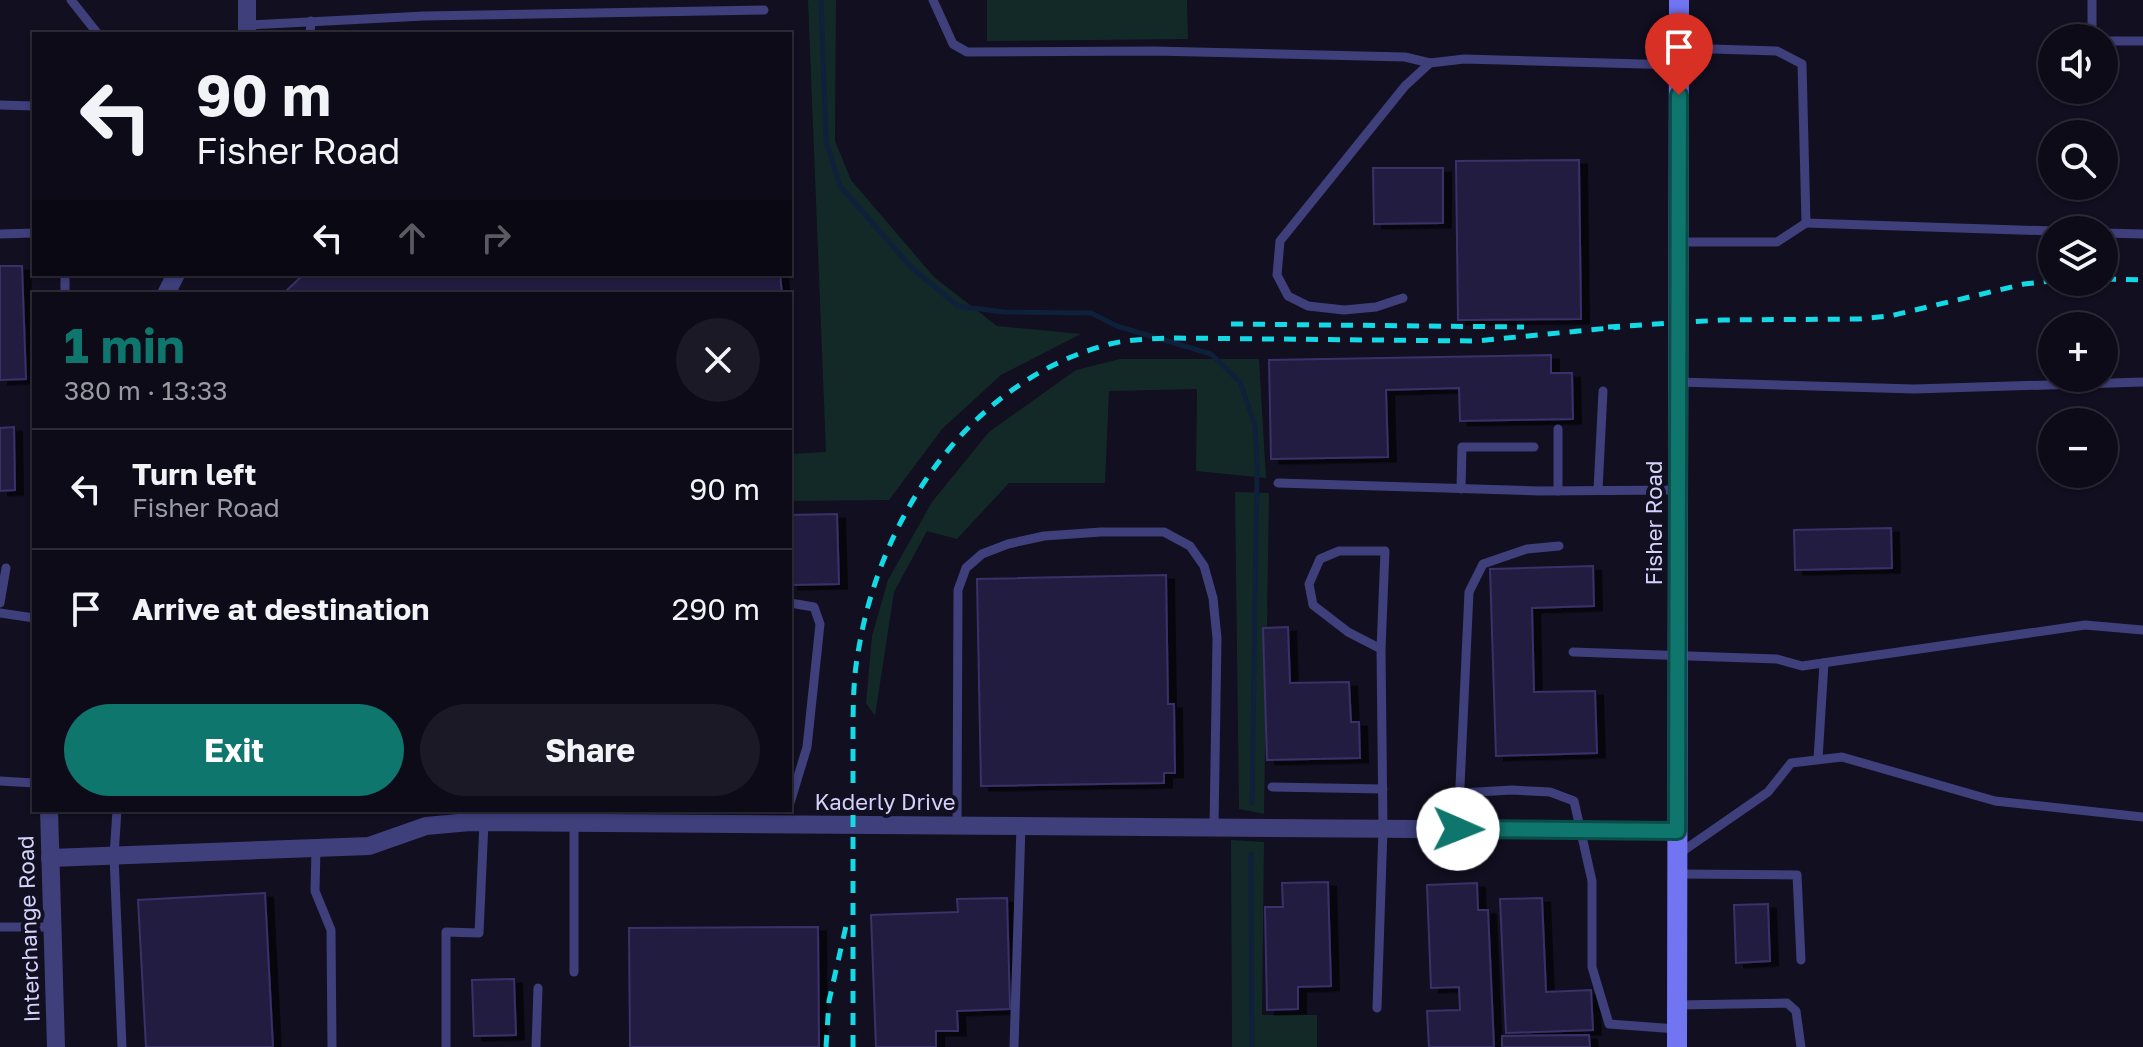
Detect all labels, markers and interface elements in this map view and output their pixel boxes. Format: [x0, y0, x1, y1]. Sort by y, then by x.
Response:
pin [1645, 13, 1713, 95]
map controls [2038, 24, 2118, 488]
button: sound [2038, 24, 2118, 104]
icon: arrive [1657, 25, 1701, 69]
text: 90 m [196, 61, 331, 128]
icon: left [64, 64, 168, 168]
button: search [2038, 120, 2118, 200]
text: Fisher Road [196, 129, 400, 172]
icon: left [306, 216, 350, 260]
icon: ahead [390, 216, 434, 260]
icon: right [474, 216, 518, 260]
button: layers [2038, 216, 2118, 296]
button: + [2038, 312, 2118, 392]
text: 1 min [64, 316, 185, 374]
button: close [676, 318, 760, 402]
text: 380 m · 13:33 [64, 375, 228, 406]
button: − [2038, 408, 2118, 488]
text: Turn left [132, 456, 257, 492]
street label: Fisher Road [1640, 461, 1667, 585]
icon: left [64, 467, 108, 511]
text: 90 m [689, 471, 760, 507]
text: Fisher Road [132, 492, 280, 523]
icon: arrive [64, 587, 108, 631]
text: Arrive at destination [132, 591, 429, 627]
text: 290 m [672, 591, 760, 627]
button: Exit [64, 704, 404, 796]
button: Share [420, 704, 760, 796]
position arrow [1416, 787, 1500, 871]
street label: Kaderly Drive [814, 788, 956, 815]
street label: Interchange Road [11, 835, 45, 1023]

